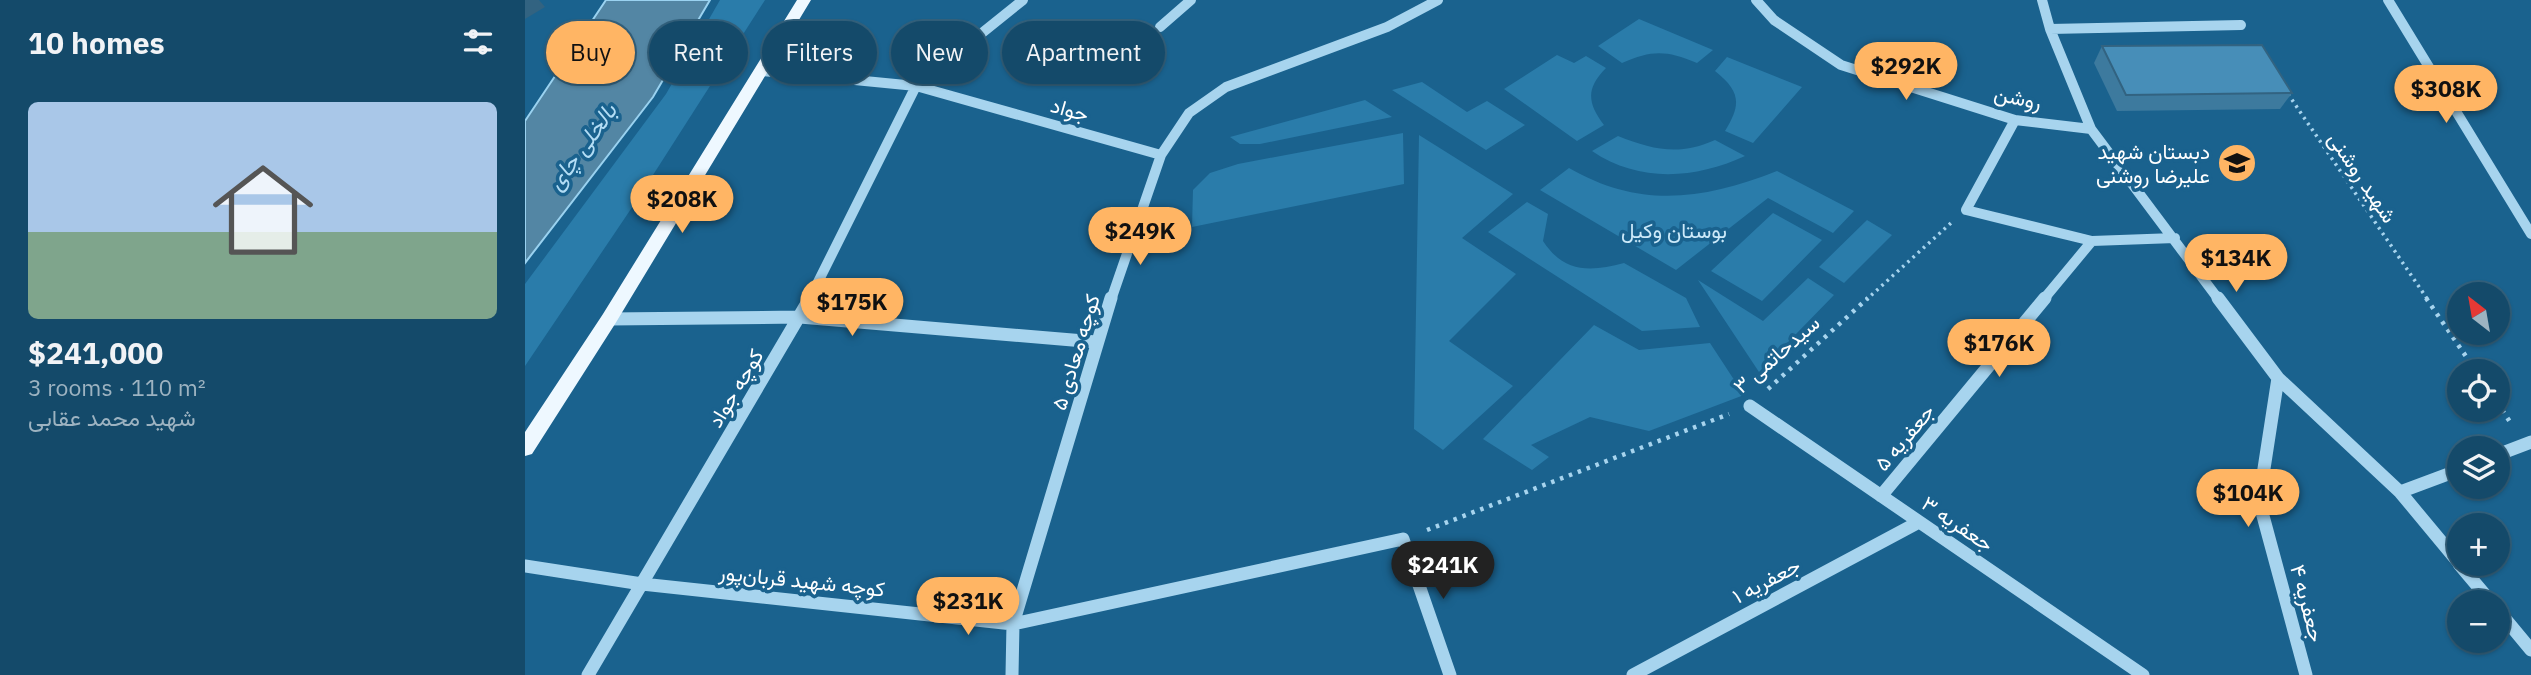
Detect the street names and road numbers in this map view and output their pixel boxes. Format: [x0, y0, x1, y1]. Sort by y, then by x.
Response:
street label: روشن [1992, 78, 2044, 116]
street label: جواد [1048, 90, 1092, 128]
street label: شهید روشنی [2322, 126, 2404, 228]
street label: کوچه معادی ۵ [1044, 291, 1107, 414]
street label: سیدحاتمی ۳ [1727, 309, 1825, 399]
street label: کوچه جواد [701, 344, 770, 433]
street label: جعفریه ۵ [1868, 398, 1940, 476]
street label: جعفریه ۳ [1917, 489, 1999, 557]
street label: جعفریه ۱ [1727, 550, 1805, 610]
street label: کوچه شهید قربان‌پور [717, 557, 886, 604]
street label: جعفریه ۴ [2284, 561, 2332, 645]

